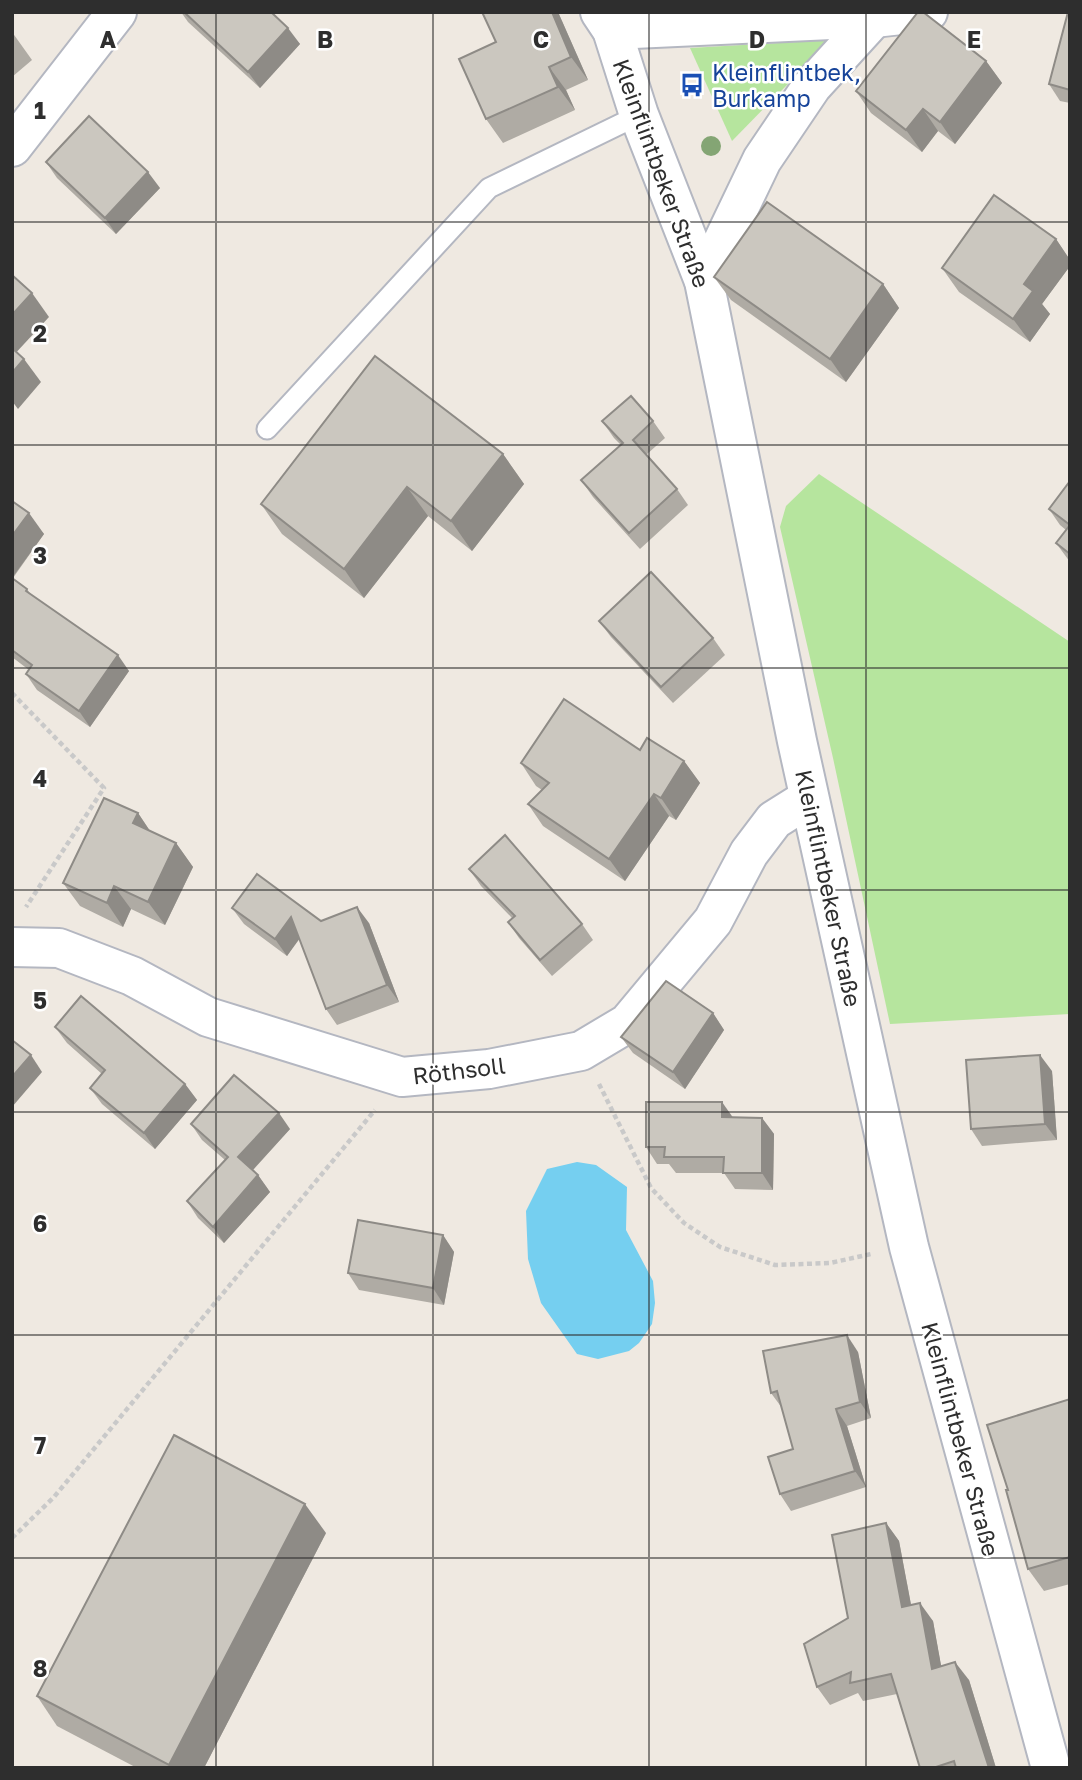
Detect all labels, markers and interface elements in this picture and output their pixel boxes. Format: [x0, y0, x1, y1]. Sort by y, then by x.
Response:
text: A [100, 25, 117, 53]
text: B [317, 25, 333, 53]
text: C [533, 25, 549, 53]
text: D [749, 25, 765, 53]
text: E [967, 25, 981, 53]
street label: Kleinflintbeker Straße [608, 55, 716, 291]
place label: Kleinflintbek, Burkamp [712, 58, 861, 112]
bus stop icon: Kleinflintbek, Burkamp [678, 71, 706, 99]
text: 1 [34, 96, 46, 124]
text: 2 [33, 319, 47, 347]
text: 3 [33, 541, 47, 569]
text: 4 [33, 764, 47, 792]
street label: Kleinflintbeker Straße [790, 767, 868, 1009]
text: 5 [33, 986, 47, 1014]
street label: Röthsoll [411, 1050, 507, 1090]
text: 6 [33, 1209, 47, 1237]
street label: Kleinflintbeker Straße [916, 1319, 1006, 1559]
text: 7 [34, 1431, 46, 1459]
text: 8 [33, 1654, 47, 1682]

